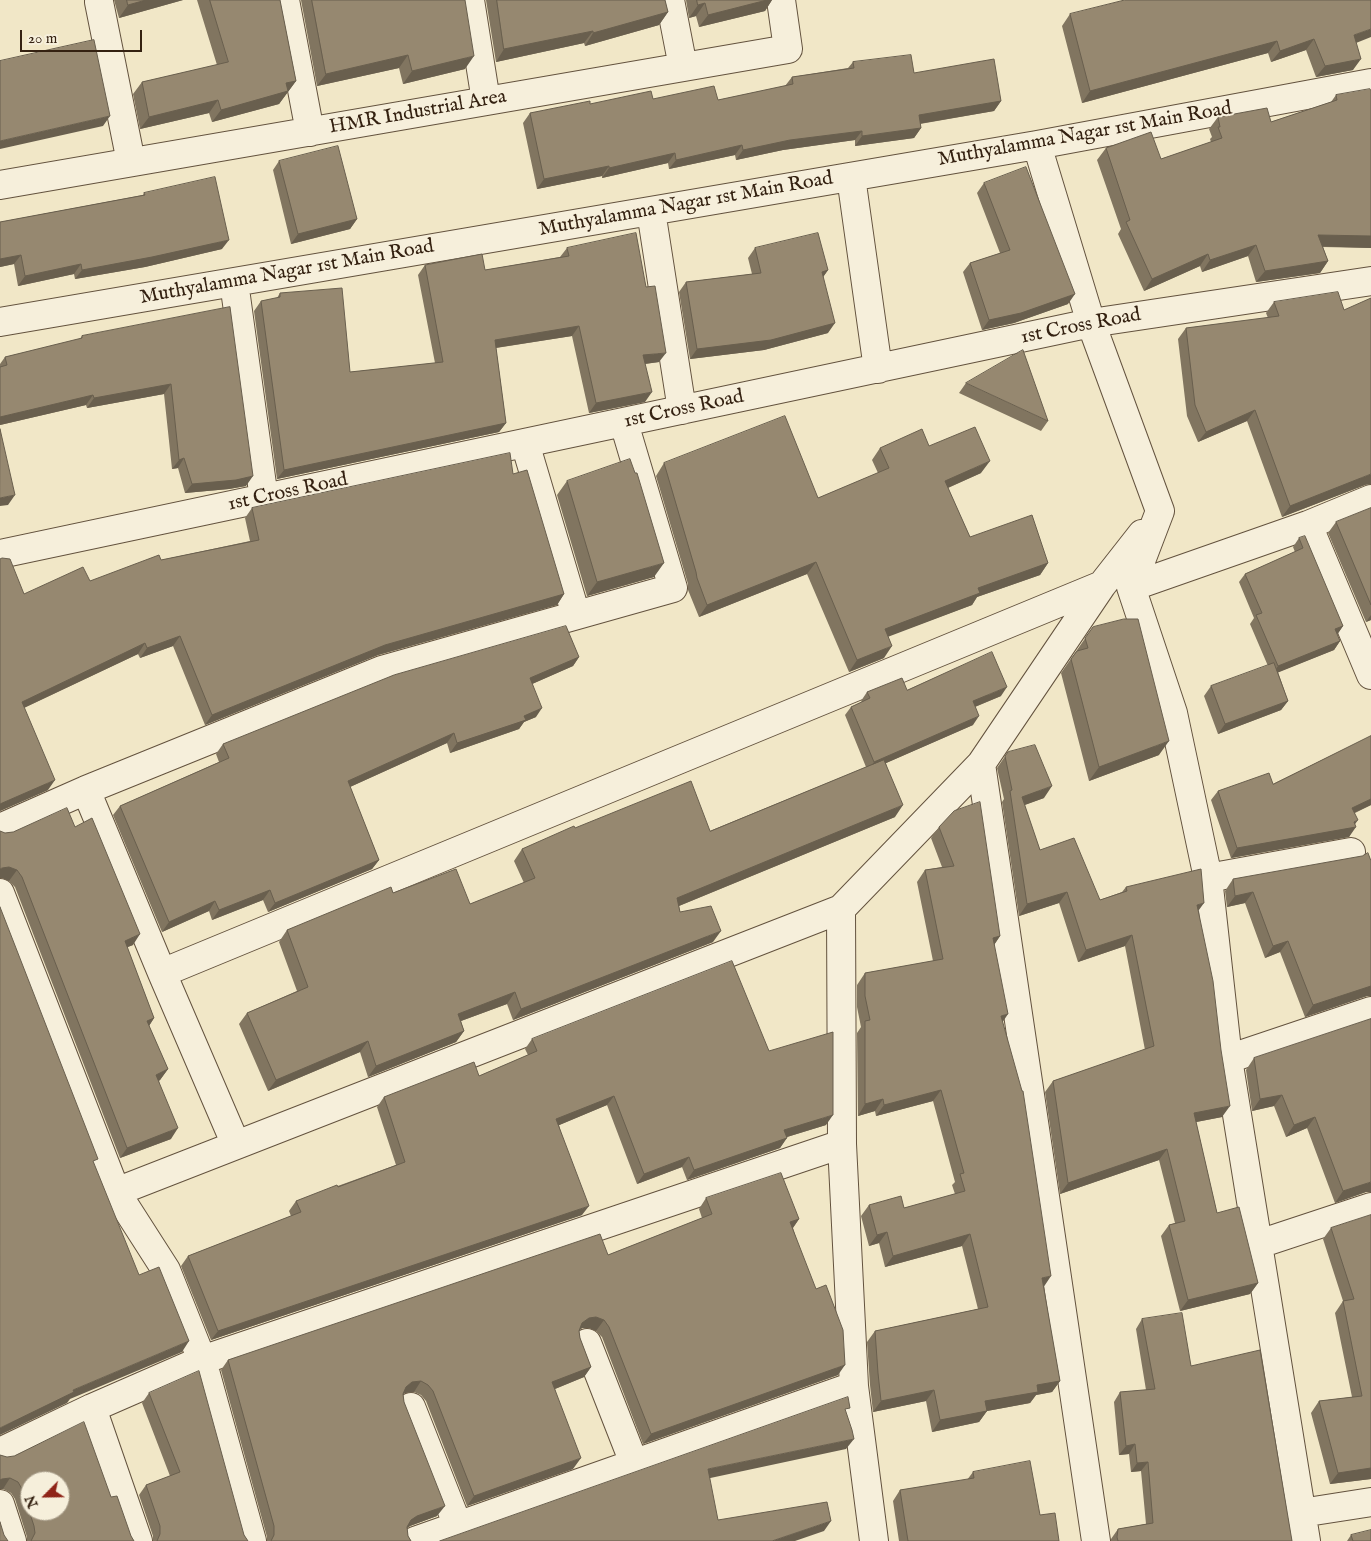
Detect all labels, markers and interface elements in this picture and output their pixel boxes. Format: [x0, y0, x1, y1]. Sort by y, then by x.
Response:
scale bar [22, 20, 145, 52]
text: 20 m [28, 29, 57, 48]
street label: HMR Industrial Area [328, 86, 508, 140]
street label: Muthyalamma Nagar 1st Main Road [936, 97, 1234, 173]
street label: Muthyalamma Nagar 1st Main Road [537, 167, 835, 243]
street label: Muthyalamma Nagar 1st Main Road [138, 235, 436, 311]
street label: 1st Cross Road [1019, 304, 1143, 350]
street label: 1st Cross Road [622, 386, 746, 434]
street label: 1st Cross Road [226, 469, 350, 517]
north arrow [20, 1471, 70, 1521]
text: N [21, 1492, 43, 1511]

